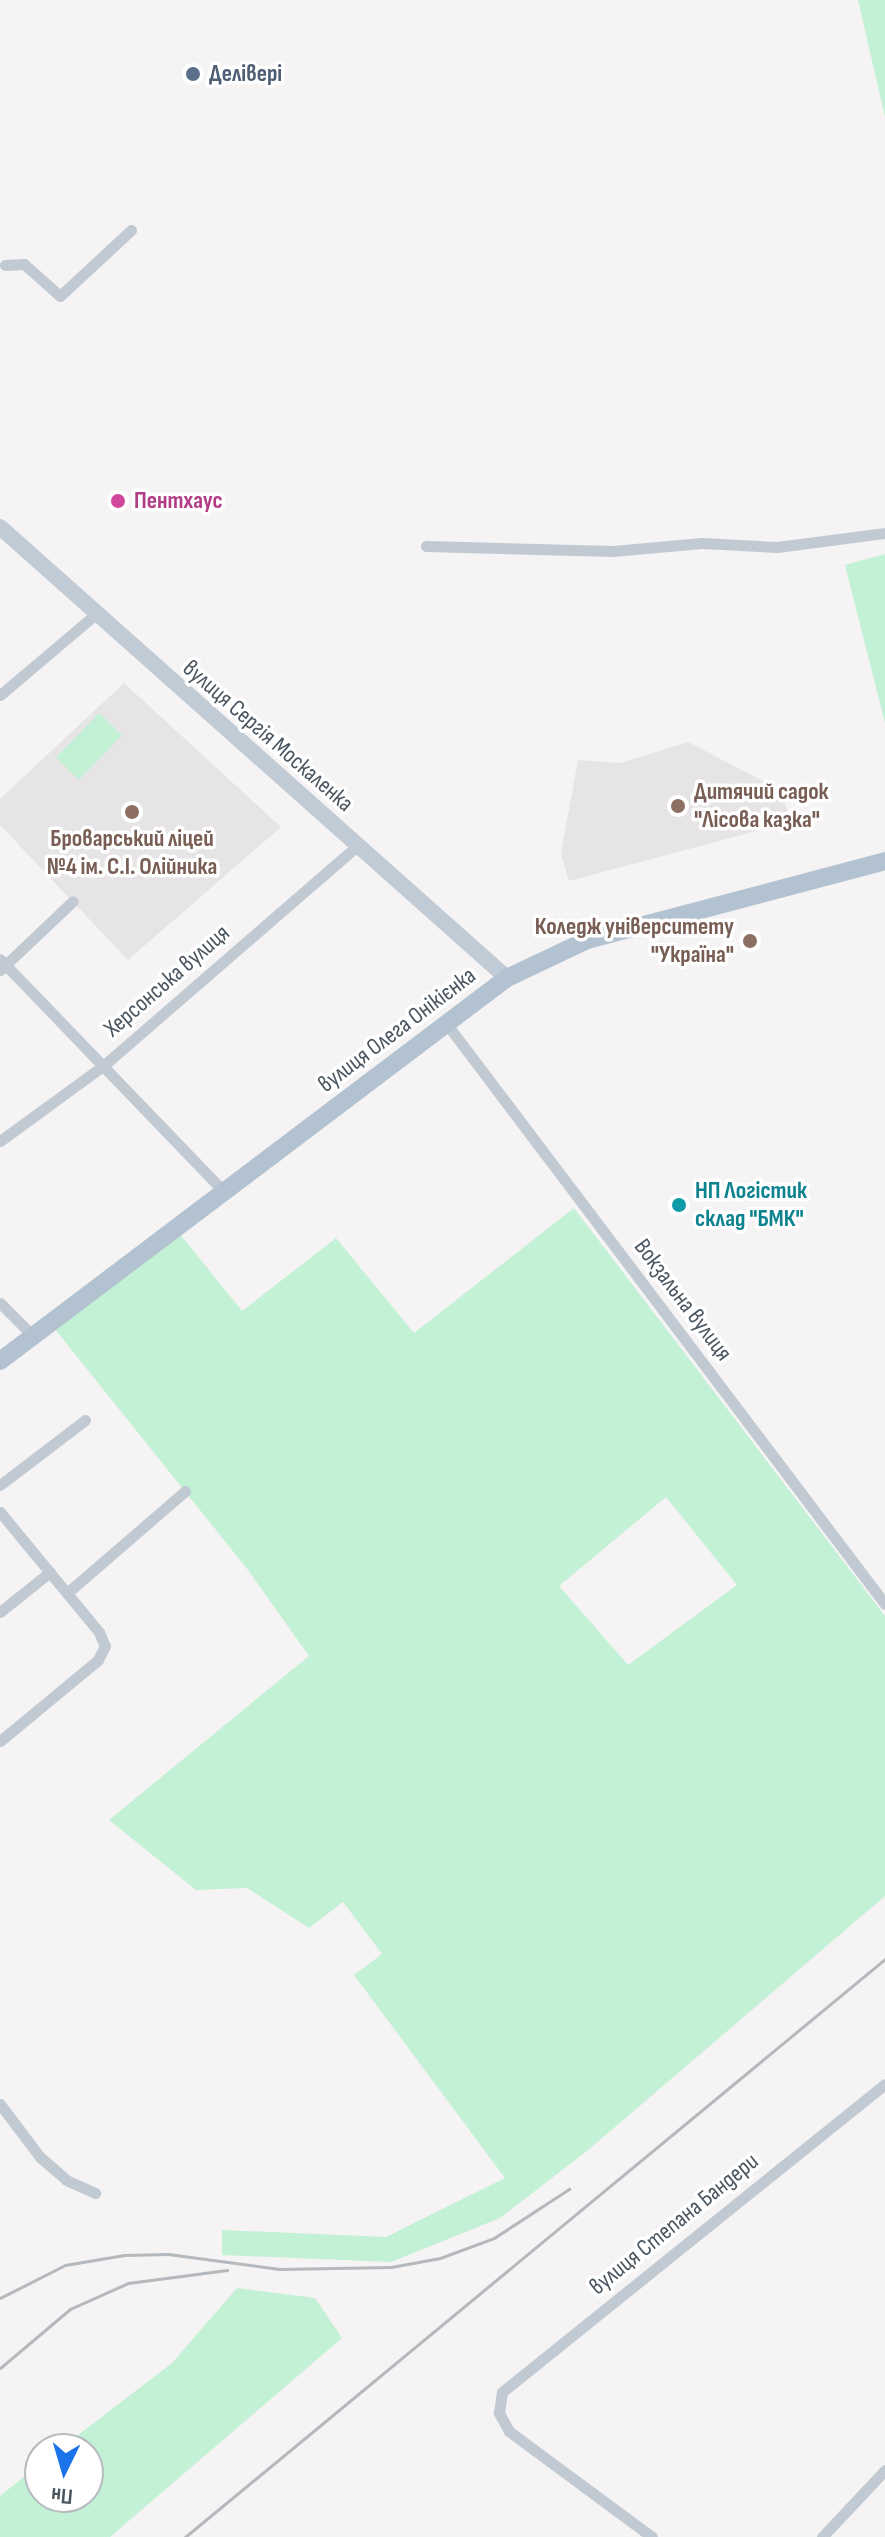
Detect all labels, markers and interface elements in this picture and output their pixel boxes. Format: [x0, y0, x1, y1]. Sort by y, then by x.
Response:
place label: Делівері [209, 60, 282, 88]
marker: Делівері [184, 65, 202, 83]
place label: Пентхаус [134, 487, 223, 515]
marker: Пентхаус [109, 492, 127, 510]
street label: вулиця Сергія Москаленка [177, 654, 359, 818]
place label: Дитячий садок "Лісова казка" [694, 778, 829, 834]
marker: Дитячий садок "Лісова казка" [669, 797, 687, 815]
marker: Броварський ліцей №4 ім. С.І. Олійника [123, 803, 141, 821]
place label: Броварський ліцей №4 ім. С.І. Олійника [47, 825, 217, 881]
place label: Коледж університету "Україна" [535, 913, 734, 969]
street label: Херсонська вулиця [98, 919, 236, 1043]
marker: Коледж університету "Україна" [741, 932, 759, 950]
street label: вулиця Олега Онікієнка [312, 961, 482, 1099]
place label: НП Логістик склад "БМК" [695, 1177, 807, 1233]
marker: НП Логістик склад "БМК" [670, 1196, 688, 1214]
street label: Вокзальна вулиця [628, 1233, 738, 1367]
street label: вулиця Степана Бандери [584, 2147, 764, 2301]
north arrow [24, 2433, 104, 2513]
text: Пн [50, 2481, 74, 2510]

